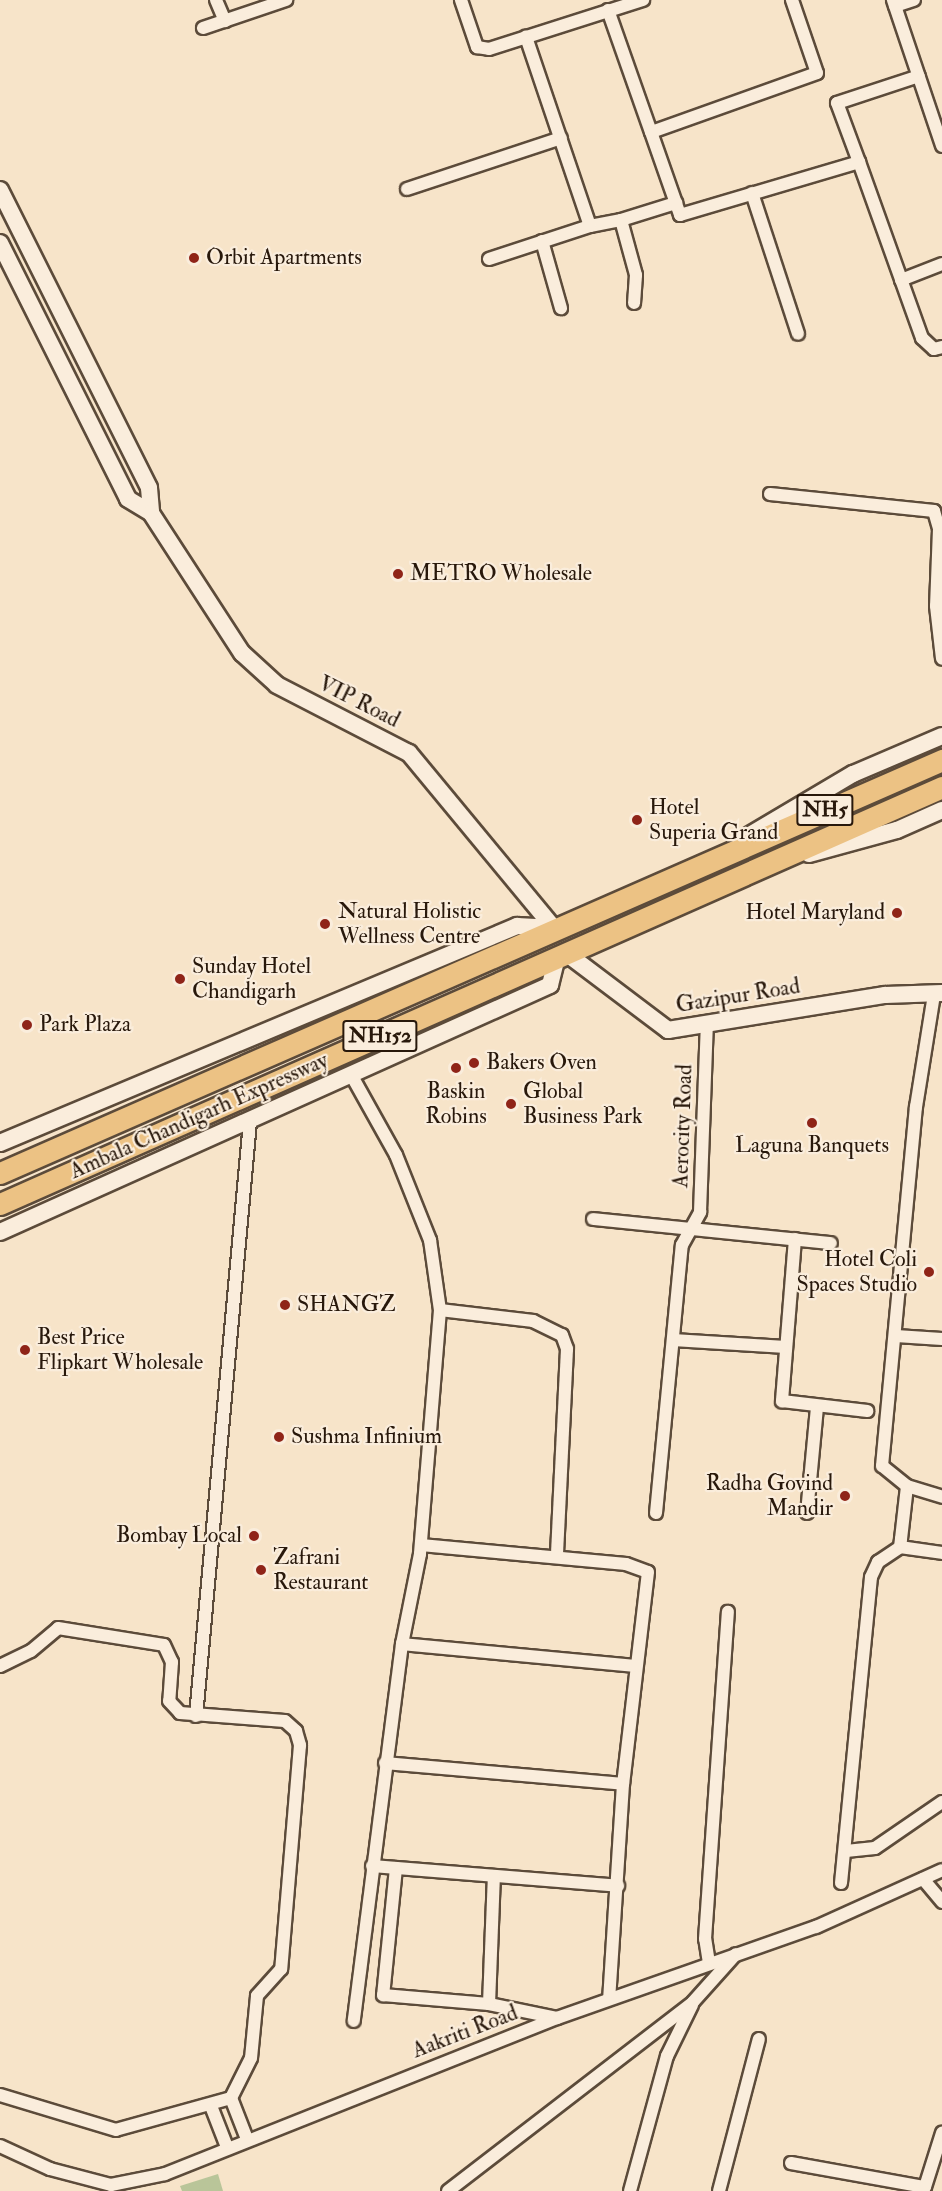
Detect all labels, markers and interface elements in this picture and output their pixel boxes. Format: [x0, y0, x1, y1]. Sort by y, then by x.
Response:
place label: Orbit Apartments [206, 245, 362, 271]
marker: Orbit Apartments [187, 251, 201, 265]
place label: METRO Wholesale [410, 561, 592, 587]
marker: METRO Wholesale [391, 567, 405, 581]
street label: VIP Road [314, 670, 404, 734]
road number: NH5 [795, 792, 855, 828]
place label: Hotel Superia Grand [649, 794, 778, 846]
marker: Hotel Superia Grand [630, 813, 644, 827]
place label: Natural Holistic Wellness Centre [338, 898, 481, 950]
place label: Hotel Maryland [745, 900, 885, 926]
marker: Hotel Maryland [890, 906, 904, 920]
marker: Natural Holistic Wellness Centre [316, 915, 334, 933]
place label: Sunday Hotel Chandigarh [192, 953, 311, 1004]
marker: Sunday Hotel Chandigarh [173, 972, 187, 986]
street label: Gazipur Road [674, 973, 802, 1019]
place label: Park Plaza [39, 1012, 131, 1038]
marker: Park Plaza [20, 1018, 34, 1032]
road number: NH152 [341, 1018, 419, 1054]
street label: Ambala Chandigarh Expressway [66, 1047, 332, 1185]
place label: Bakers Oven [486, 1050, 597, 1076]
marker: Bakers Oven [467, 1056, 481, 1070]
marker: Baskin Robins [449, 1061, 463, 1075]
street label: Aerocity Road [668, 1064, 698, 1188]
place label: Baskin Robins [425, 1078, 487, 1130]
place label: Global Business Park [523, 1078, 642, 1130]
marker: Global Business Park [504, 1097, 518, 1111]
marker: Laguna Banquets [805, 1116, 819, 1130]
place label: Laguna Banquets [735, 1133, 889, 1159]
place label: Hotel Coli Spaces Studio [796, 1246, 917, 1298]
marker: Hotel Coli Spaces Studio [922, 1265, 936, 1279]
place label: SHANGZ [297, 1292, 396, 1318]
marker: SHANGZ [278, 1298, 292, 1312]
place label: Best Price Flipkart Wholesale [37, 1324, 203, 1376]
marker: Best Price Flipkart Wholesale [18, 1343, 32, 1357]
place label: Sushma Infinium [291, 1424, 442, 1450]
marker: Sushma Infinium [272, 1430, 286, 1444]
place label: Radha Govind Mandir [706, 1470, 833, 1522]
marker: Radha Govind Mandir [838, 1489, 852, 1503]
place label: Bombay Local [116, 1523, 242, 1549]
marker: Bombay Local [247, 1529, 261, 1543]
place label: Zafrani Restaurant [273, 1544, 368, 1596]
marker: Zafrani Restaurant [254, 1563, 268, 1577]
street label: Aakriti Road [408, 2000, 522, 2064]

